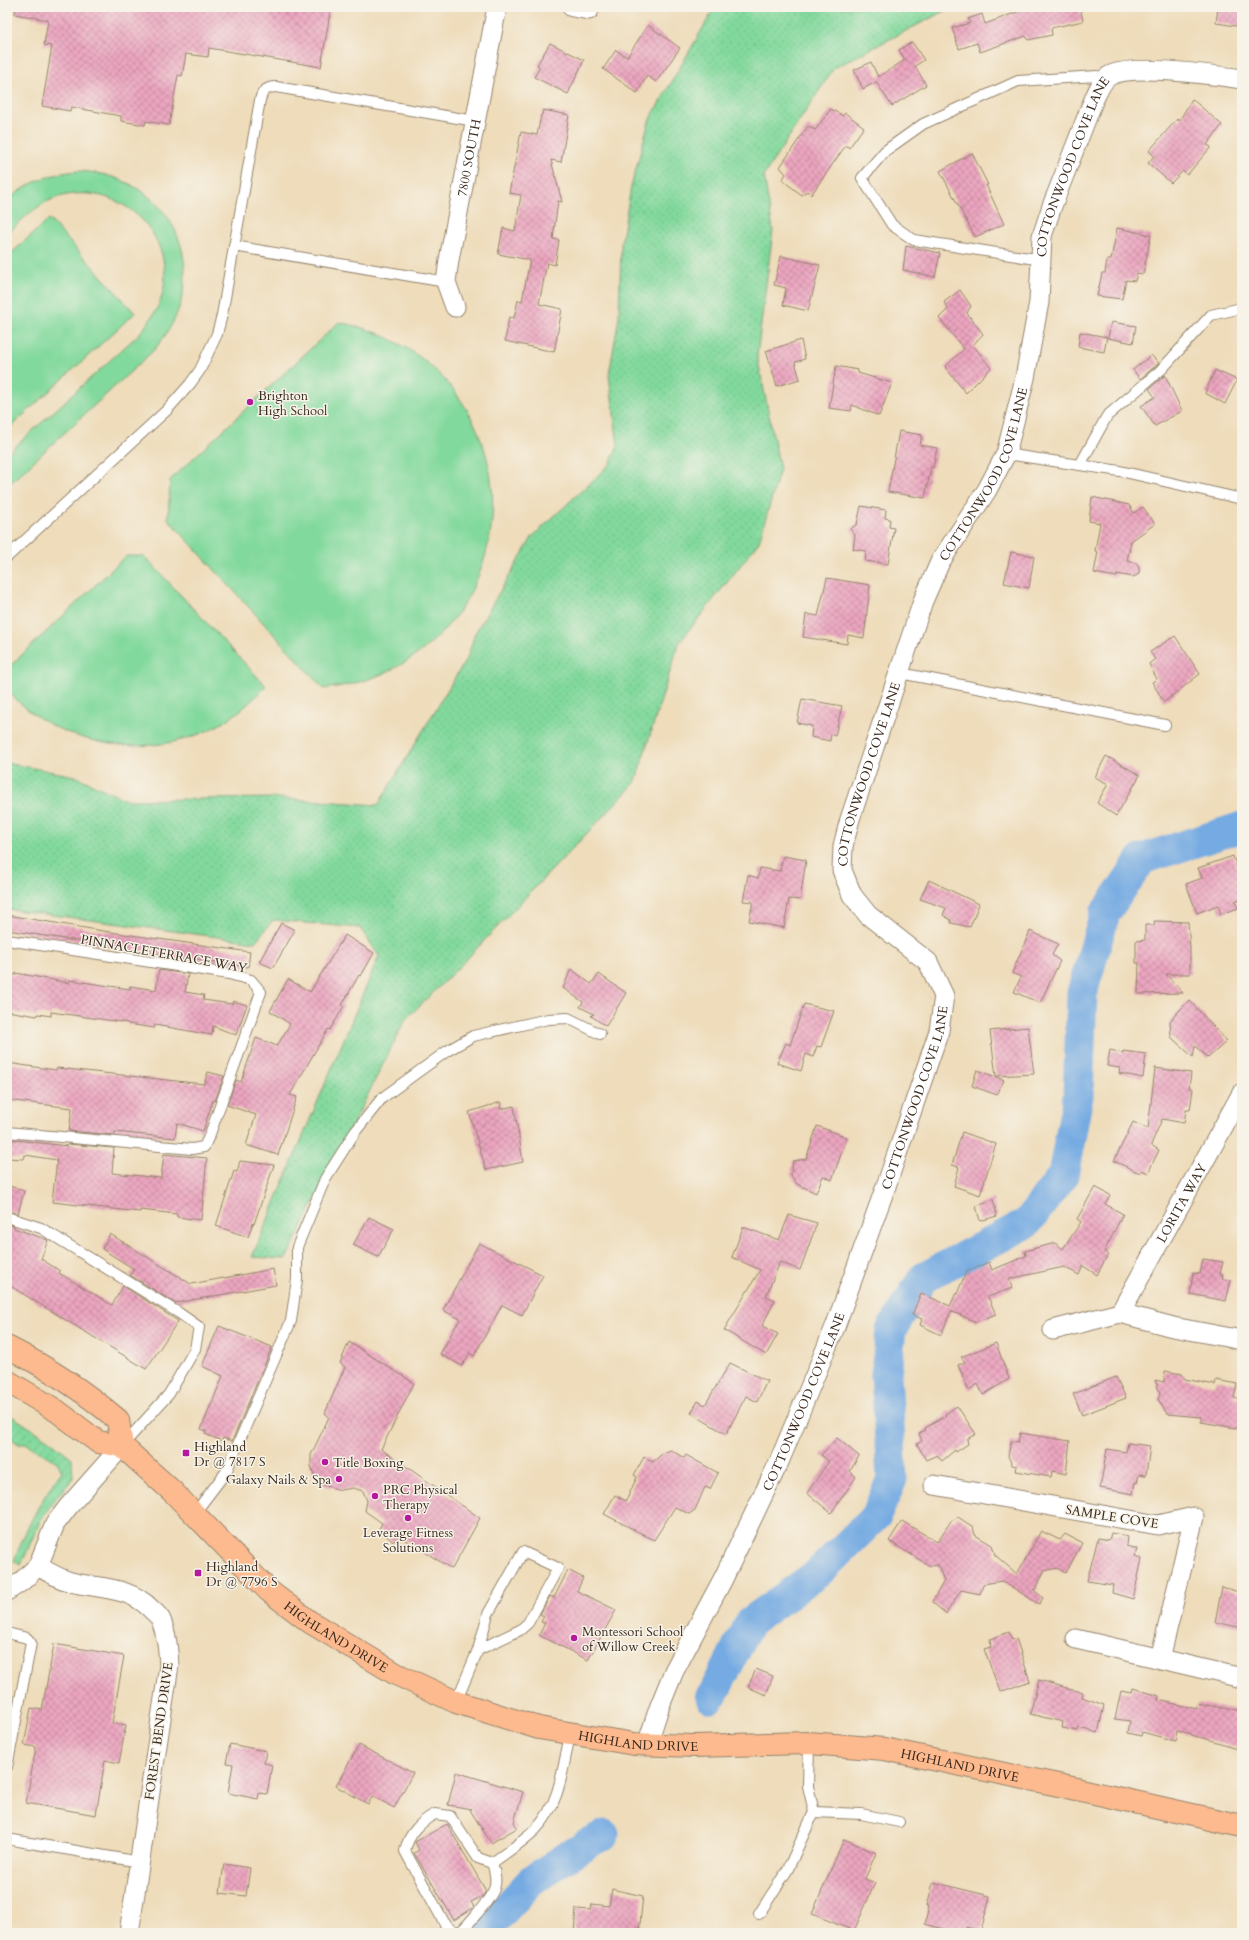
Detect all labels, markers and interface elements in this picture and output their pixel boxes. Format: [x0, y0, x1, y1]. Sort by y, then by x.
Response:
street label: COTTONWOOD COVE LANE [1033, 73, 1114, 258]
street label: 7800 SOUTH [453, 117, 486, 198]
street label: COTTONWOOD COVE LANE [935, 385, 1032, 565]
place label: Brighton High School [258, 387, 328, 420]
marker: Brighton High School [245, 397, 255, 407]
street label: COTTONWOOD COVE LANE [834, 680, 905, 867]
street label: PINNACLETERRACE WAY [79, 930, 249, 978]
street label: COTTONWOOD COVE LANE [877, 1005, 952, 1192]
street label: LORITA WAY [1153, 1160, 1211, 1246]
street label: COTTONWOOD COVE LANE [758, 1310, 850, 1494]
place label: Highland Dr @ 7817 S [194, 1438, 266, 1471]
marker: Highland Dr @ 7817 S [181, 1448, 191, 1458]
place label: Title Boxing [333, 1454, 404, 1472]
marker: Title Boxing [320, 1457, 330, 1467]
place label: Galaxy Nails & Spa [226, 1471, 331, 1489]
marker: Galaxy Nails & Spa [334, 1474, 344, 1484]
place label: PRC Physical Therapy [383, 1481, 458, 1514]
marker: PRC Physical Therapy [370, 1491, 380, 1501]
street label: SAMPLE COVE [1064, 1501, 1160, 1533]
marker: Leverage Fitness Solutions [403, 1513, 413, 1523]
place label: Leverage Fitness Solutions [363, 1524, 453, 1557]
place label: Highland Dr @ 7796 S [206, 1558, 278, 1591]
marker: Highland Dr @ 7796 S [193, 1568, 203, 1578]
street label: HIGHLAND DRIVE [280, 1597, 391, 1677]
place label: Montessori School of Willow Creek [582, 1623, 684, 1656]
marker: Montessori School of Willow Creek [569, 1633, 579, 1643]
street label: FOREST BEND DRIVE [140, 1661, 178, 1801]
street label: HIGHLAND DRIVE [577, 1727, 698, 1756]
street label: HIGHLAND DRIVE [899, 1745, 1021, 1787]

